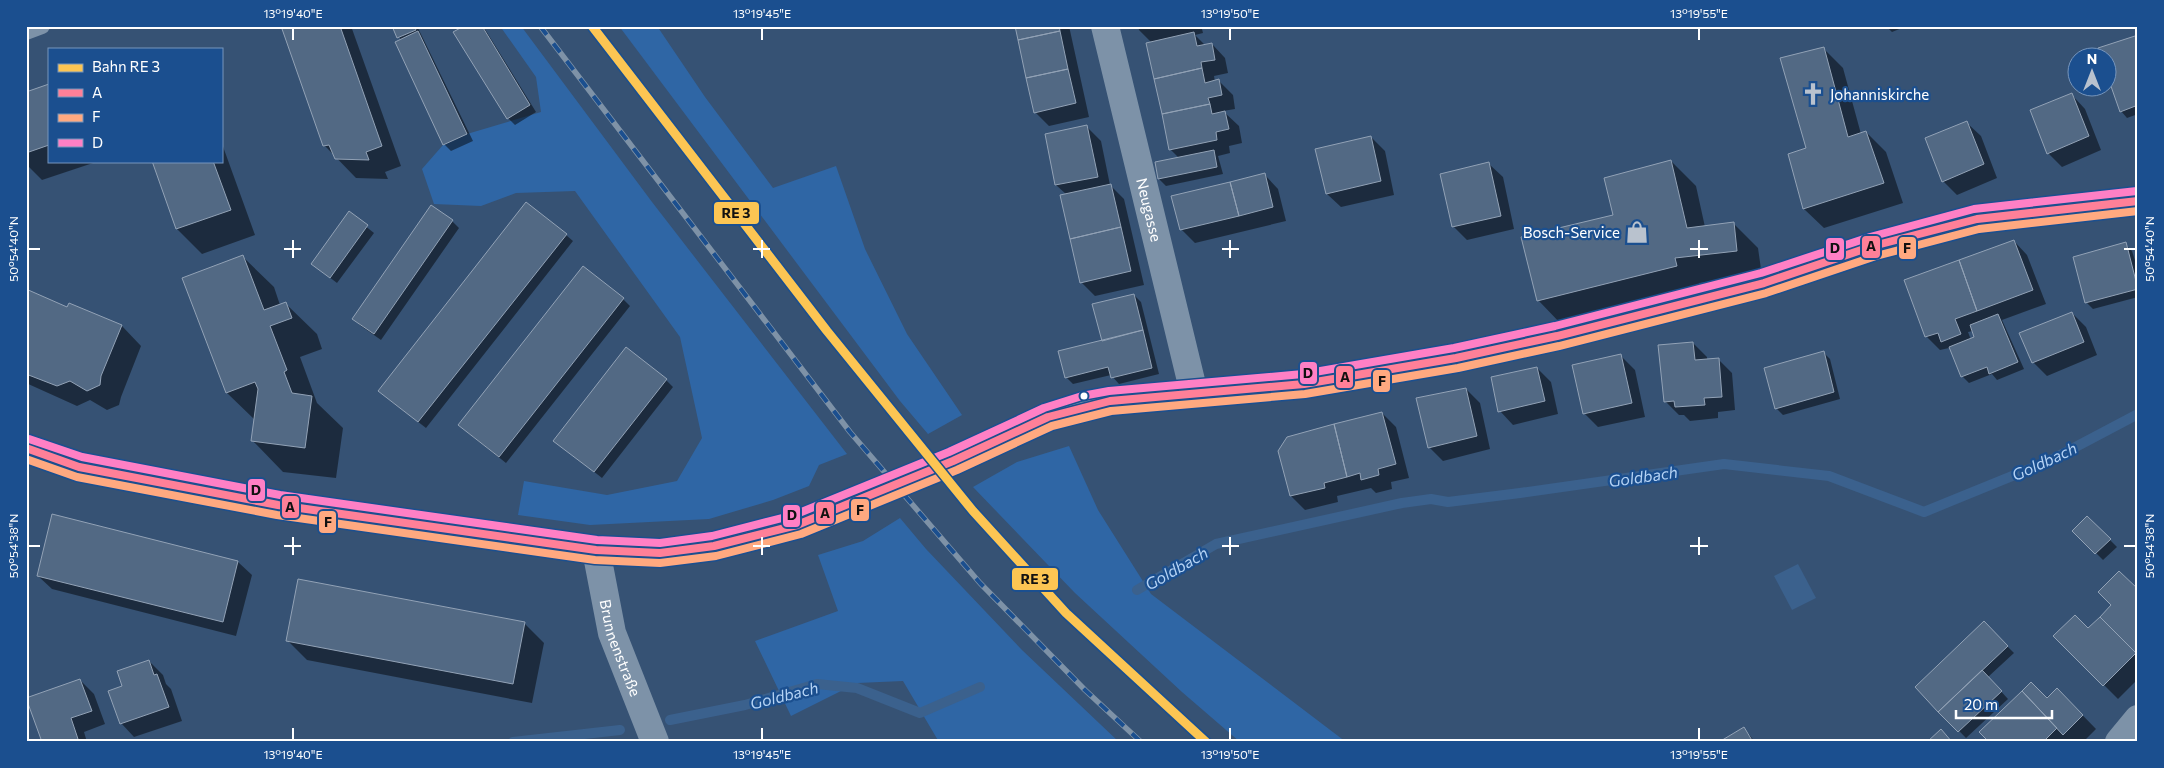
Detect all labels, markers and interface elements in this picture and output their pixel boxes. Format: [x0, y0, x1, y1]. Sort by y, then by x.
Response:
text: 13°19'40"E [263, 6, 323, 20]
text: 13°19'45"E [733, 6, 791, 20]
text: 13°19'50"E [1201, 6, 1259, 20]
text: 13°19'55"E [1670, 6, 1728, 20]
legend [48, 48, 222, 162]
north arrow [2066, 48, 2116, 98]
text: N [2087, 50, 2097, 67]
text: Bahn RE 3 [92, 57, 160, 75]
church icon: Johanniskirche [1800, 81, 1826, 107]
text: A [92, 83, 102, 101]
place label: Johanniskirche [1830, 85, 1929, 103]
text: F [92, 107, 101, 125]
text: D [92, 133, 103, 151]
street label: Neugasse [1133, 176, 1166, 243]
line badge: RE 3 [713, 201, 760, 225]
text: RE 3 [722, 204, 750, 221]
text: 50°54'40"N [6, 216, 20, 282]
text: 50°54'40"N [2142, 216, 2156, 282]
shop icon: Bosch-Service [1624, 219, 1650, 245]
place label: Bosch-Service [1523, 223, 1620, 241]
line badge: A [1861, 235, 1881, 259]
line badge: F [1898, 236, 1917, 260]
line badge: D [1825, 237, 1845, 261]
text: A [1866, 237, 1876, 254]
text: D [1830, 239, 1840, 256]
text: F [1903, 239, 1911, 256]
line badge: D [1299, 361, 1318, 385]
text: D [1303, 364, 1313, 381]
line badge: A [1335, 365, 1354, 389]
text: A [1340, 368, 1350, 385]
line badge: F [1372, 369, 1391, 393]
text: F [1378, 372, 1386, 389]
unlabelled marker [1079, 391, 1089, 401]
water label: Goldbach [2008, 438, 2080, 484]
water label: Goldbach [1607, 462, 1679, 490]
line badge: D [247, 478, 266, 502]
text: D [251, 481, 261, 498]
line badge: A [281, 495, 300, 519]
text: A [285, 498, 295, 515]
line badge: F [850, 498, 870, 522]
line badge: A [815, 501, 835, 525]
text: F [856, 501, 864, 518]
line badge: D [782, 504, 801, 528]
text: A [820, 504, 830, 521]
text: D [787, 506, 797, 523]
line badge: F [318, 510, 337, 534]
text: F [324, 513, 332, 530]
text: 50°54'38"N [6, 514, 20, 578]
text: 50°54'38"N [2142, 514, 2156, 578]
water label: Goldbach [1141, 542, 1211, 594]
line badge: RE 3 [1011, 567, 1059, 591]
text: RE 3 [1021, 570, 1049, 587]
street label: Brunnenstraße [597, 598, 645, 699]
water label: Goldbach [748, 677, 820, 713]
scale bar [1956, 688, 2053, 720]
text: 20 m [1964, 695, 1998, 713]
text: 13°19'40"E [263, 747, 323, 761]
text: 13°19'45"E [733, 747, 791, 761]
text: 13°19'50"E [1201, 747, 1259, 761]
text: 13°19'55"E [1670, 747, 1728, 761]

